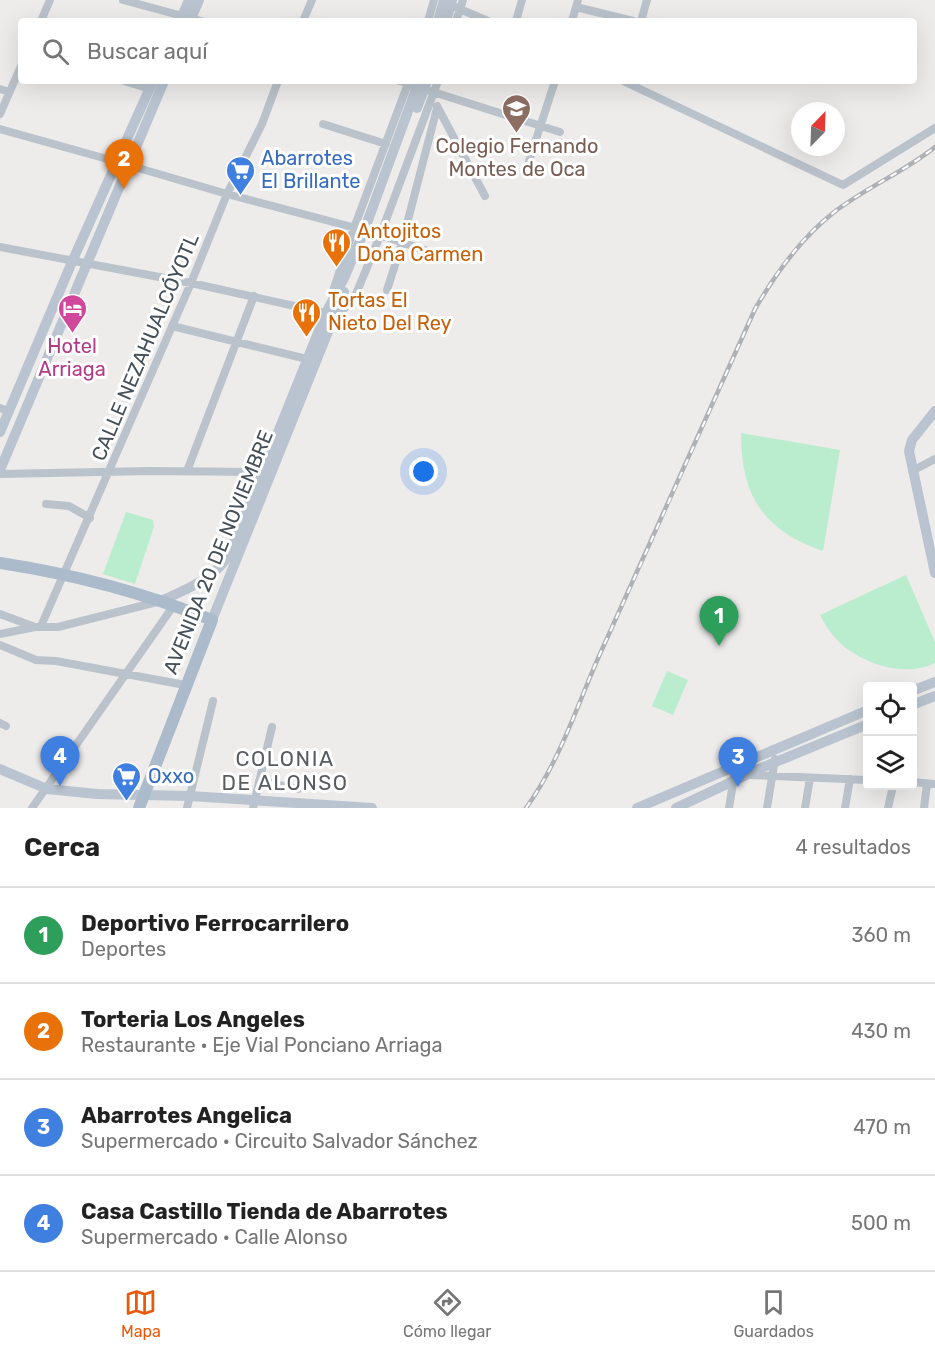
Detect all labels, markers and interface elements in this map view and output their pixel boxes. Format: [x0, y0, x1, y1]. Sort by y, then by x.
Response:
search box [18, 18, 917, 84]
icon: search [39, 35, 72, 68]
text: Buscar aquí [87, 38, 208, 65]
school or university icon: Colegio Fernando Montes de Oca [501, 92, 533, 134]
north arrow [791, 102, 845, 156]
place label: Colegio Fernando Montes de Oca [436, 134, 598, 181]
pin: 2 [104, 140, 144, 189]
place label: Abarrotes El Brillante [261, 146, 360, 193]
supermarket icon: Abarrotes El Brillante [224, 154, 256, 196]
place label: Antojitos Doña Carmen [357, 219, 483, 266]
restaurant icon: Antojitos Doña Carmen [320, 226, 352, 268]
street label: CALLE NEZAHUALCÓYOTL [86, 230, 204, 464]
place label: Tortas El Nieto Del Rey [328, 288, 452, 335]
hotel icon: Hotel Arriaga [56, 292, 88, 334]
restaurant icon: Tortas El Nieto Del Rey [291, 296, 323, 338]
place label: Hotel Arriaga [38, 334, 106, 381]
street label: AVENIDA 20 DE NOVIEMBRE [158, 427, 278, 677]
your location [409, 457, 438, 486]
pin: 1 [700, 596, 738, 646]
map controls [863, 682, 917, 790]
button: locate [863, 682, 917, 736]
pin: 4 [40, 736, 80, 786]
button: layers [863, 736, 917, 790]
pin: 3 [718, 738, 758, 787]
district label: COLONIA DE ALONSO [221, 746, 349, 795]
supermarket icon: Oxxo [111, 760, 143, 802]
place label: Oxxo [148, 764, 194, 788]
text: Cerca [24, 832, 100, 863]
text: 4 resultados [796, 835, 911, 859]
text: Deportivo Ferrocarrilero [81, 910, 349, 937]
text: 1 [39, 923, 48, 947]
text: 360 m [852, 923, 911, 947]
text: Deportes [81, 937, 166, 961]
text: Torteria Los Angeles [81, 1006, 305, 1033]
text: 2 [37, 1019, 50, 1043]
text: 430 m [851, 1019, 911, 1043]
text: Restaurante · Eje Vial Ponciano Arriaga [81, 1033, 442, 1057]
text: Abarrotes Angelica [81, 1102, 292, 1129]
text: 3 [37, 1115, 50, 1139]
text: 470 m [853, 1115, 911, 1139]
text: Supermercado · Circuito Salvador Sánchez [81, 1129, 478, 1153]
text: Casa Castillo Tienda de Abarrotes [81, 1198, 448, 1225]
text: 4 [37, 1211, 50, 1235]
text: 500 m [851, 1211, 911, 1235]
text: Supermercado · Calle Alonso [81, 1225, 348, 1249]
tab: Mapa [121, 1286, 161, 1341]
tab: Cómo llegar [403, 1286, 491, 1341]
tab: Guardados [733, 1286, 814, 1341]

